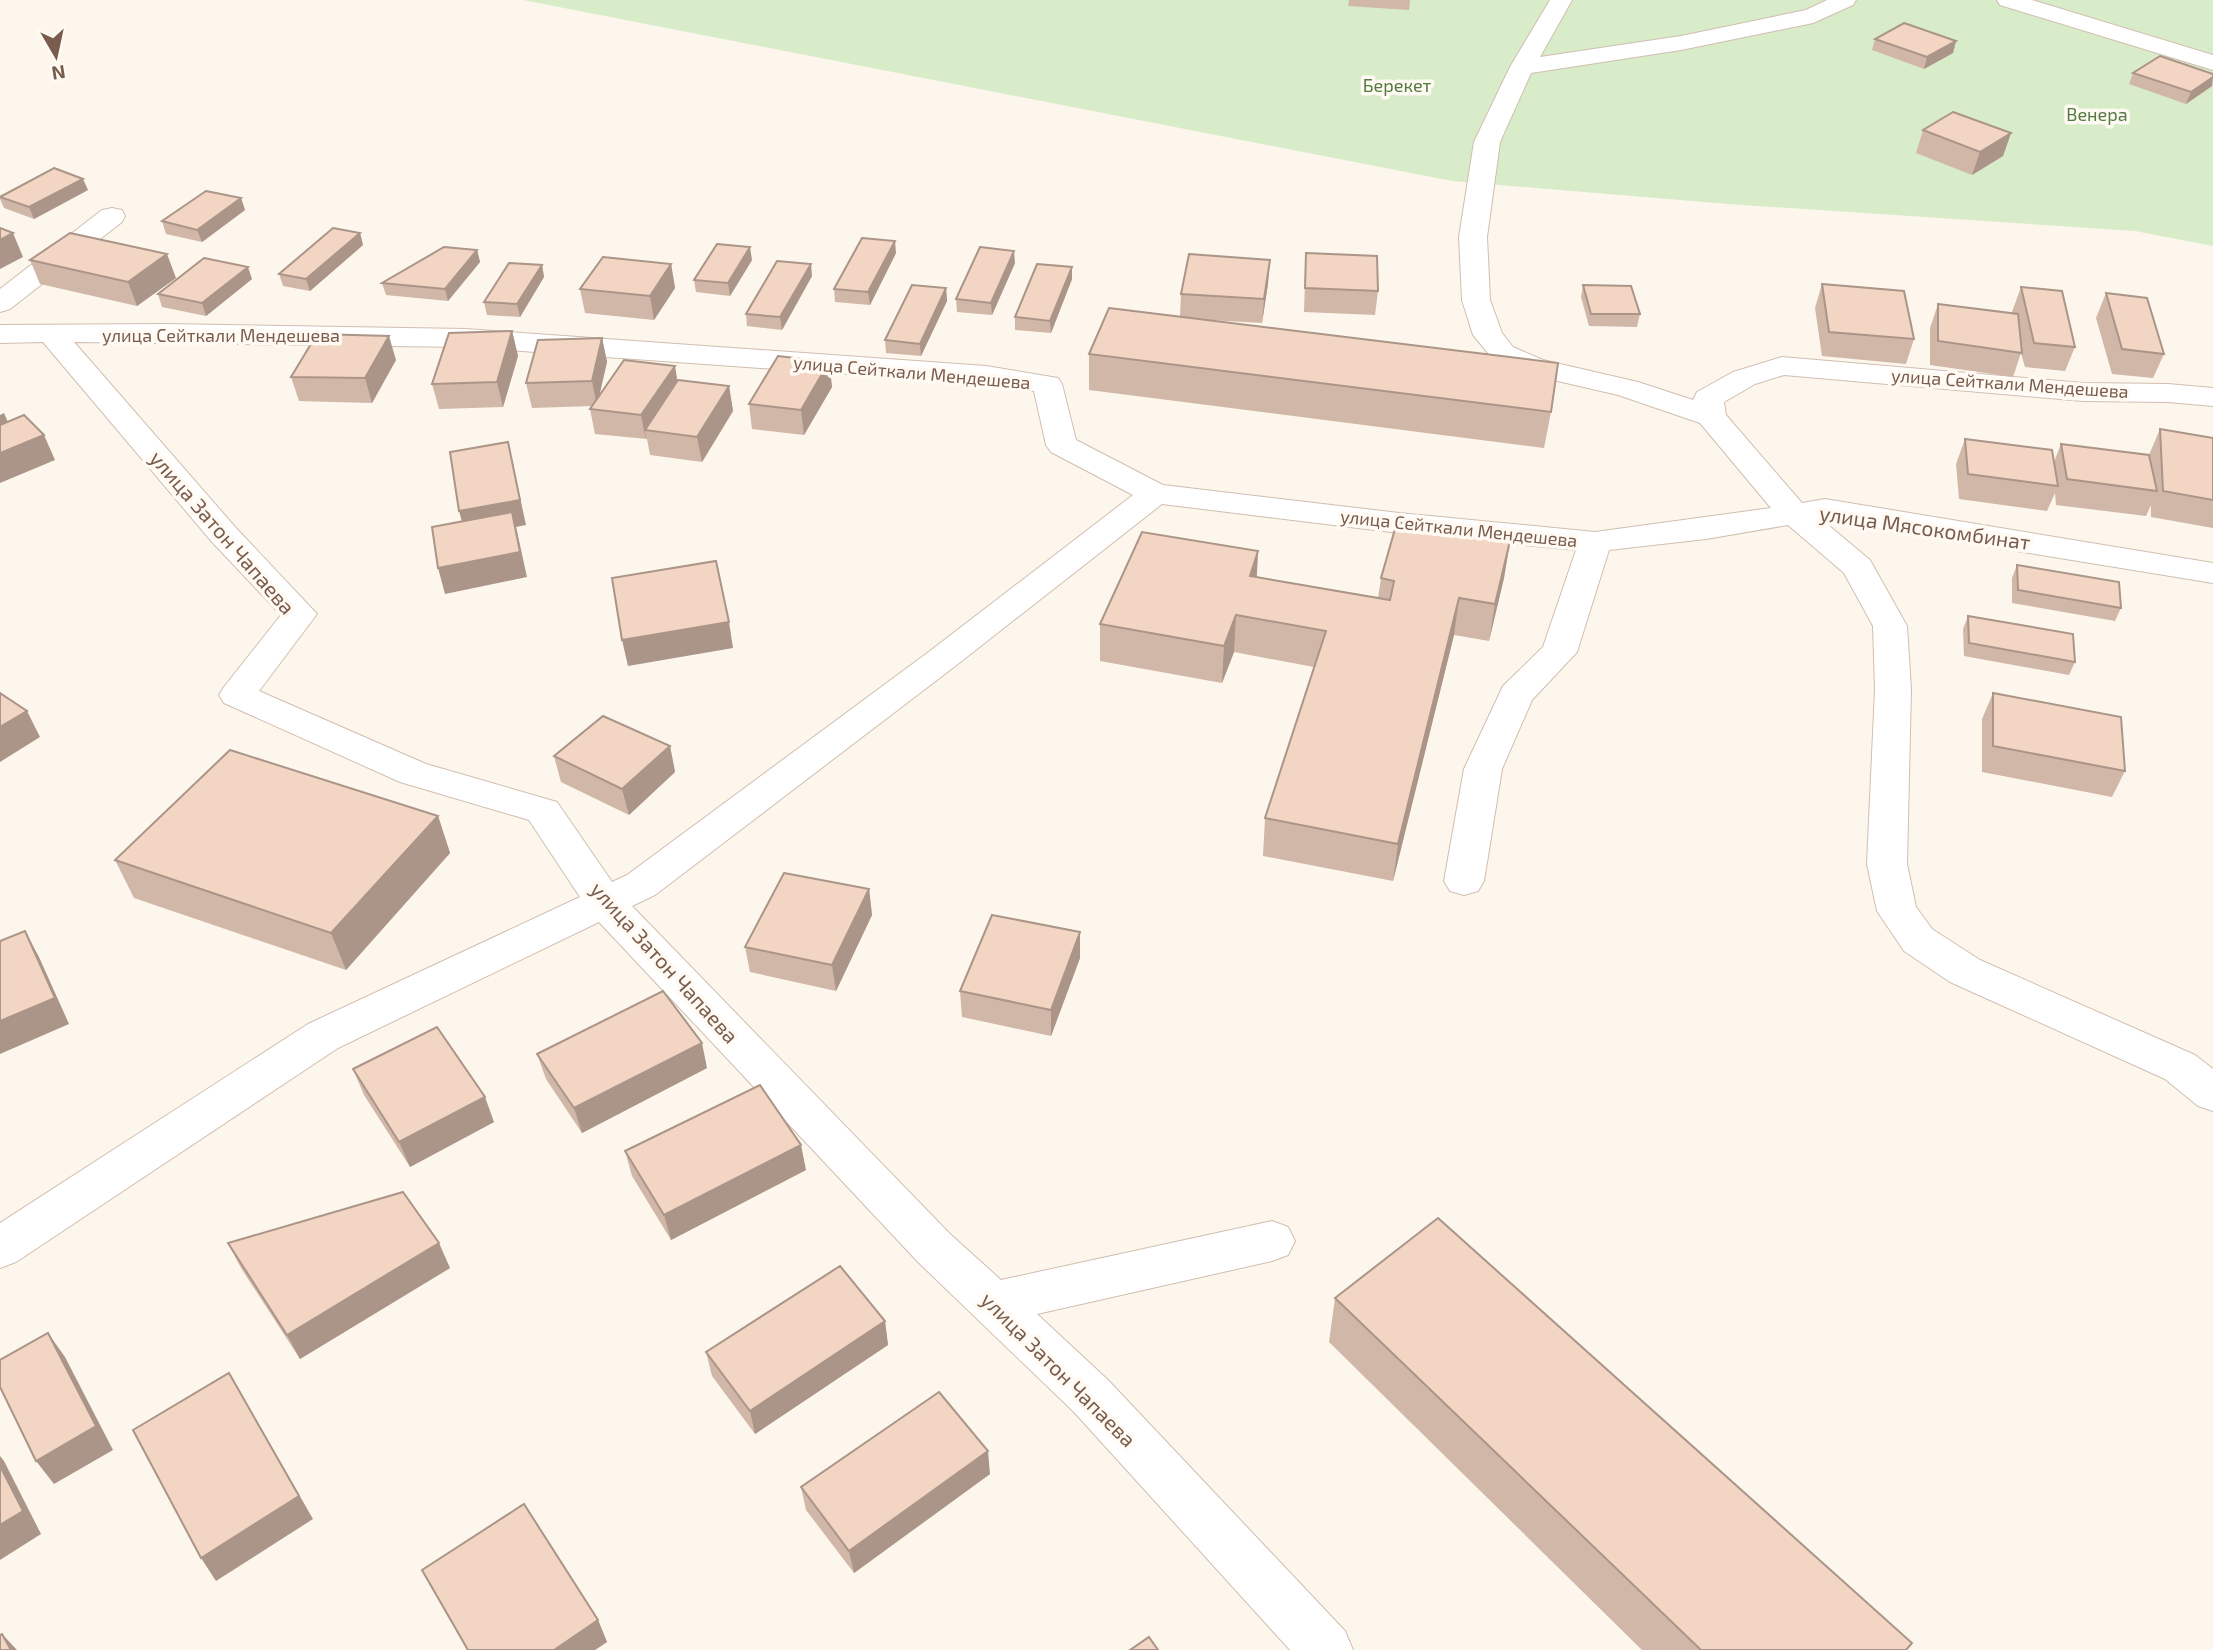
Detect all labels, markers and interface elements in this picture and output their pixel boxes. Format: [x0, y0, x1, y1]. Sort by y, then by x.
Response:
north arrow [21, 21, 91, 91]
text: N [50, 61, 67, 86]
park label: Берекет [1363, 74, 1431, 96]
park label: Венера [2066, 103, 2128, 125]
street label: улица Сейткали Мендешева [102, 324, 340, 346]
street label: улица Сейткали Мендешева [792, 351, 1032, 393]
street label: улица Сейткали Мендешева [1890, 364, 2130, 402]
street label: улица Затон Чапаева [144, 445, 301, 620]
street label: улица Мясокомбинат [1818, 500, 2032, 555]
street label: улица Сейткали Мендешева [1339, 505, 1579, 551]
street label: улица Затон Чапаева [585, 876, 744, 1048]
street label: улица Затон Чапаева [976, 1286, 1142, 1452]

